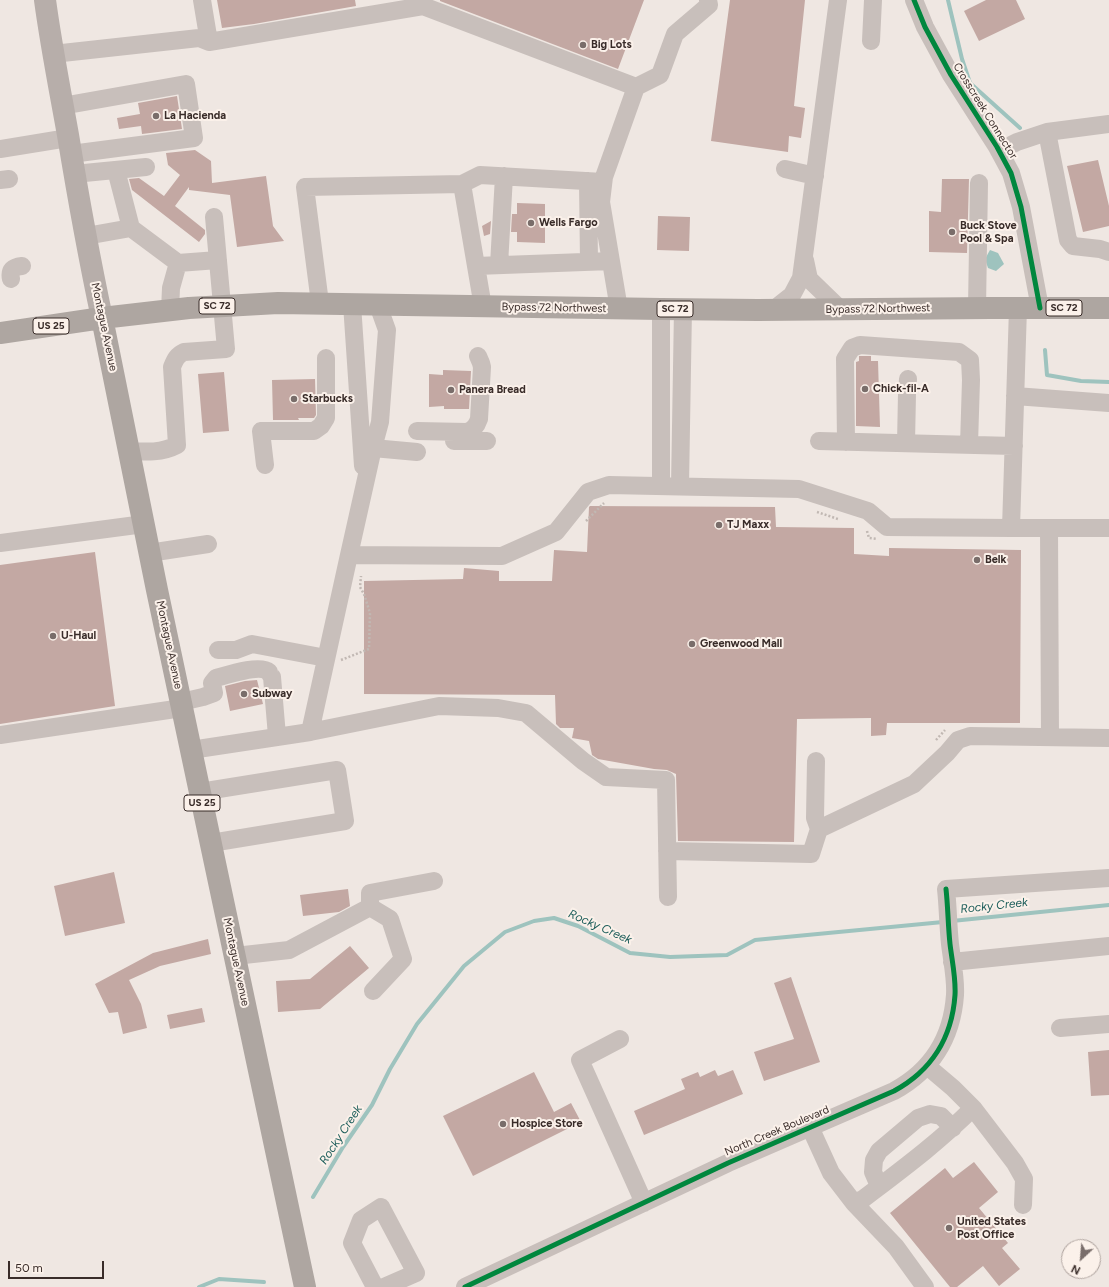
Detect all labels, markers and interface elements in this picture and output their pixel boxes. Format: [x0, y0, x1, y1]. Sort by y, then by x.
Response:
place label: Big Lots [591, 38, 632, 52]
marker: Big Lots [578, 40, 588, 50]
street label: Crosscreek Connector [950, 61, 1020, 161]
place label: La Hacienda [164, 109, 226, 123]
marker: La Hacienda [151, 111, 161, 121]
place label: Wells Fargo [539, 216, 598, 230]
marker: Wells Fargo [526, 218, 536, 228]
place label: Buck Stove Pool & Spa [960, 219, 1017, 245]
marker: Buck Stove Pool & Spa [947, 227, 957, 237]
street label: Montague Avenue [88, 282, 120, 372]
road number: SC 72 [199, 298, 235, 314]
street label: Bypass 72 Northwest [501, 300, 607, 316]
road number: SC 72 [1046, 300, 1082, 316]
road number: SC 72 [657, 301, 693, 317]
street label: Bypass 72 Northwest [825, 301, 931, 317]
road number: US 25 [33, 318, 69, 334]
place label: Chick-fil-A [873, 382, 929, 396]
place label: Panera Bread [459, 383, 526, 397]
marker: Chick-fil-A [860, 384, 870, 394]
marker: Panera Bread [446, 385, 456, 395]
place label: Starbucks [302, 392, 353, 406]
marker: Starbucks [289, 394, 299, 404]
place label: TJ Maxx [727, 518, 769, 532]
marker: TJ Maxx [714, 520, 724, 530]
place label: Belk [985, 553, 1006, 567]
marker: Belk [972, 555, 982, 565]
street label: Montague Avenue [153, 600, 185, 690]
place label: U-Haul [61, 629, 96, 643]
marker: U-Haul [48, 631, 58, 641]
place label: Greenwood Mall [700, 637, 782, 651]
marker: Greenwood Mall [687, 639, 697, 649]
place label: Subway [252, 687, 292, 701]
marker: Subway [239, 689, 249, 699]
road number: US 25 [184, 795, 220, 811]
water label: Rocky Creek [960, 895, 1028, 917]
water label: Rocky Creek [566, 907, 634, 947]
street label: Montague Avenue [220, 917, 252, 1007]
water label: Rocky Creek [317, 1103, 365, 1167]
street label: North Creek Boulevard [723, 1103, 831, 1159]
place label: Hospice Store [511, 1117, 583, 1131]
marker: Hospice Store [498, 1119, 508, 1129]
place label: United States Post Office [957, 1215, 1026, 1241]
marker: United States Post Office [944, 1223, 954, 1233]
north arrow [1061, 1239, 1101, 1279]
scale bar [10, 1253, 106, 1279]
text: 50 m [15, 1261, 43, 1275]
text: N [1069, 1262, 1083, 1277]

